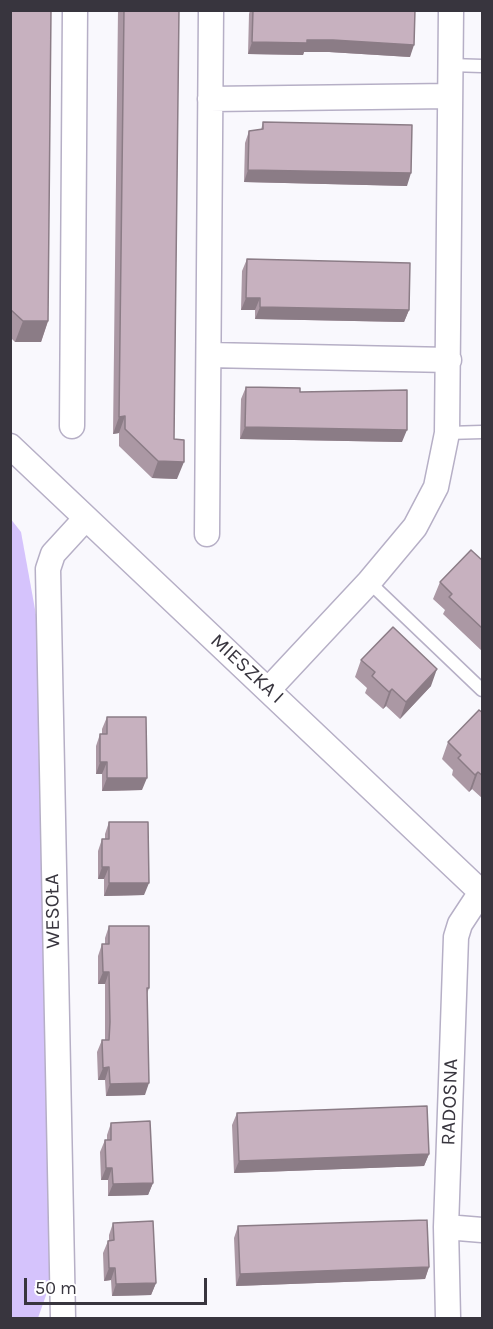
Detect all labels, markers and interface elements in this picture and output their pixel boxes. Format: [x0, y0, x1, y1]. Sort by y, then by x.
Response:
street label: MIESZKA I [205, 629, 289, 709]
street label: WESOŁA [40, 873, 66, 949]
street label: RADOSNA [436, 1058, 464, 1146]
scale bar [27, 1266, 210, 1304]
text: 50 m [35, 1277, 77, 1299]

